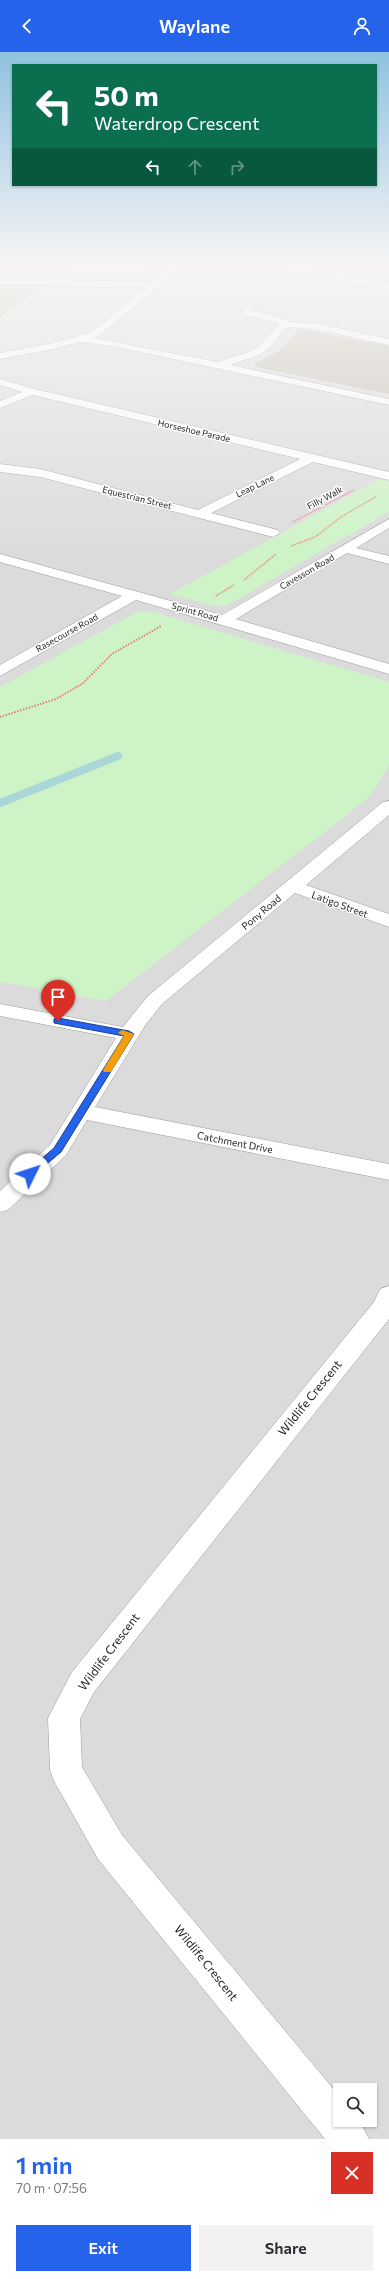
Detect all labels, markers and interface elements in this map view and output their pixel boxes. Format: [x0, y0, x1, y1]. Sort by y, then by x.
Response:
icon: back [16, 15, 38, 37]
text: Waylane [159, 15, 230, 37]
icon: person [351, 15, 373, 37]
text: 50 m [94, 78, 159, 112]
icon: left [28, 80, 80, 132]
text: Waterdrop Crescent [94, 112, 260, 134]
icon: left [142, 156, 164, 178]
icon: ahead [184, 156, 206, 178]
icon: right [226, 156, 248, 178]
street label: Horseshoe Parade [157, 417, 232, 444]
street label: Leap Lane [234, 471, 276, 500]
street label: Filly Walk [305, 483, 345, 512]
street label: Equestrian Street [101, 484, 173, 512]
street label: Cavesson Road [277, 551, 336, 592]
street label: Sprint Road [170, 600, 220, 623]
street label: Rasecourse Road [34, 611, 100, 654]
street label: Latigo Street [310, 888, 370, 920]
street label: Pony Road [239, 892, 283, 932]
pin [41, 980, 75, 1021]
icon: arrive [47, 986, 69, 1008]
street label: Catchment Drive [196, 1129, 274, 1155]
position arrow [9, 1153, 51, 1195]
street label: Wildlife Crescent [274, 1357, 344, 1438]
street label: Wildlife Crescent [75, 1610, 142, 1693]
street label: Wildlife Crescent [172, 1922, 242, 2003]
map controls [333, 2083, 377, 2127]
button: search [333, 2083, 377, 2127]
text: 1 min [16, 2150, 73, 2179]
button: close [331, 2152, 373, 2194]
text: 70 m · 07:56 [16, 2180, 87, 2196]
button: Exit [16, 2225, 191, 2271]
button: Share [199, 2225, 373, 2271]

